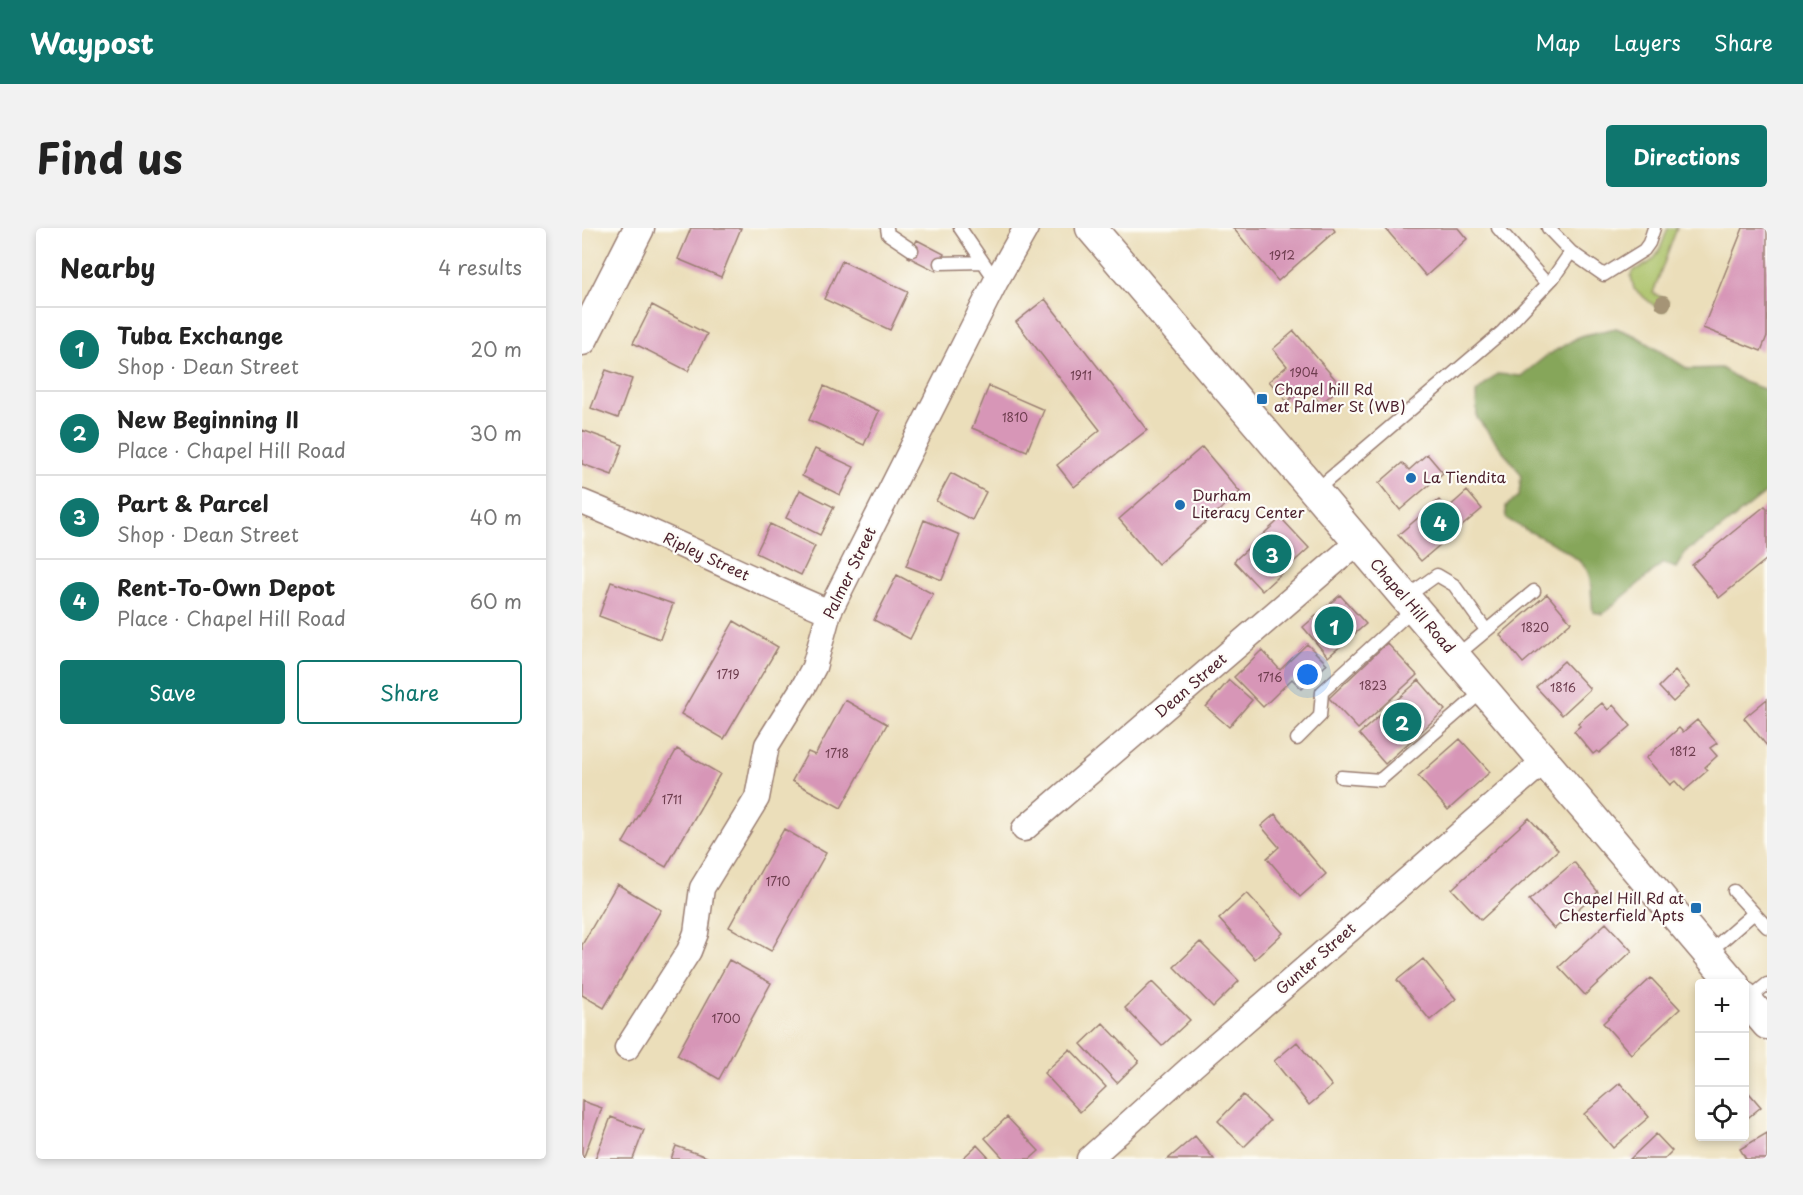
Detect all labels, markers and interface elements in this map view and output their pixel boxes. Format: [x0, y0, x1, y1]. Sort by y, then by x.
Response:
text: Waypost [30, 21, 154, 64]
text: Map [1536, 26, 1580, 58]
text: Layers [1613, 26, 1681, 58]
text: Share [1714, 26, 1773, 58]
text: Find us [36, 125, 183, 188]
button: Directions [1606, 125, 1767, 187]
house number: 1912 [1269, 246, 1295, 264]
text: Nearby [60, 248, 155, 287]
text: 4 results [438, 252, 522, 282]
text: Tuba Exchange [117, 318, 283, 351]
text: 1 [75, 334, 84, 364]
text: 20 m [470, 334, 522, 364]
text: Shop · Dean Street [117, 351, 299, 381]
house number: 1904 [1290, 363, 1319, 381]
house number: 1911 [1070, 366, 1092, 384]
place label: Chapel hill Rd at Palmer St (WB) [1274, 377, 1406, 417]
marker: Chapel hill Rd at Palmer St (WB) [1255, 392, 1269, 406]
text: New Beginning II [117, 402, 299, 435]
house number: 1810 [1002, 408, 1028, 426]
text: 2 [72, 418, 87, 448]
text: 30 m [469, 418, 522, 448]
text: Place · Chapel Hill Road [117, 435, 346, 465]
place label: La Tiendita [1423, 465, 1507, 488]
marker: La Tiendita [1404, 471, 1418, 485]
place label: Durham Literacy Center [1192, 483, 1306, 523]
text: Part & Parcel [117, 486, 268, 519]
marker: Durham Literacy Center [1173, 498, 1187, 512]
pin: 4 [1420, 500, 1460, 544]
text: 3 [73, 502, 86, 532]
text: 40 m [470, 502, 522, 532]
text: Shop · Dean Street [117, 519, 299, 549]
street label: Palmer Street [816, 523, 881, 622]
street label: Ripley Street [660, 526, 754, 586]
pin: 3 [1252, 532, 1292, 576]
street label: Chapel Hill Road [1365, 552, 1461, 658]
text: Rent-To-Own Depot [117, 570, 335, 603]
text: 4 [73, 586, 86, 616]
text: 60 m [470, 586, 522, 616]
text: Place · Chapel Hill Road [117, 603, 346, 633]
pin: 1 [1314, 604, 1353, 648]
house number: 1820 [1521, 618, 1549, 636]
street label: Dean Street [1149, 647, 1231, 723]
button: Save [60, 660, 285, 724]
button: Share [297, 660, 522, 724]
your location [1293, 660, 1322, 689]
house number: 1719 [717, 665, 739, 683]
house number: 1716 [1258, 668, 1282, 686]
house number: 1823 [1359, 676, 1387, 694]
house number: 1816 [1550, 678, 1576, 696]
pin: 2 [1382, 700, 1422, 744]
house number: 1812 [1670, 742, 1696, 760]
house number: 1718 [825, 744, 849, 762]
house number: 1711 [662, 790, 682, 808]
house number: 1710 [766, 872, 791, 890]
place label: Chapel Hill Rd at Chesterfield Apts [1559, 886, 1684, 926]
marker: Chapel Hill Rd at Chesterfield Apts [1689, 901, 1703, 915]
street label: Gunter Street [1270, 916, 1360, 999]
map controls [1695, 979, 1749, 1141]
button: + [1695, 979, 1749, 1033]
house number: 1700 [711, 1009, 741, 1027]
button: − [1695, 1033, 1749, 1087]
button: locate [1695, 1087, 1749, 1141]

